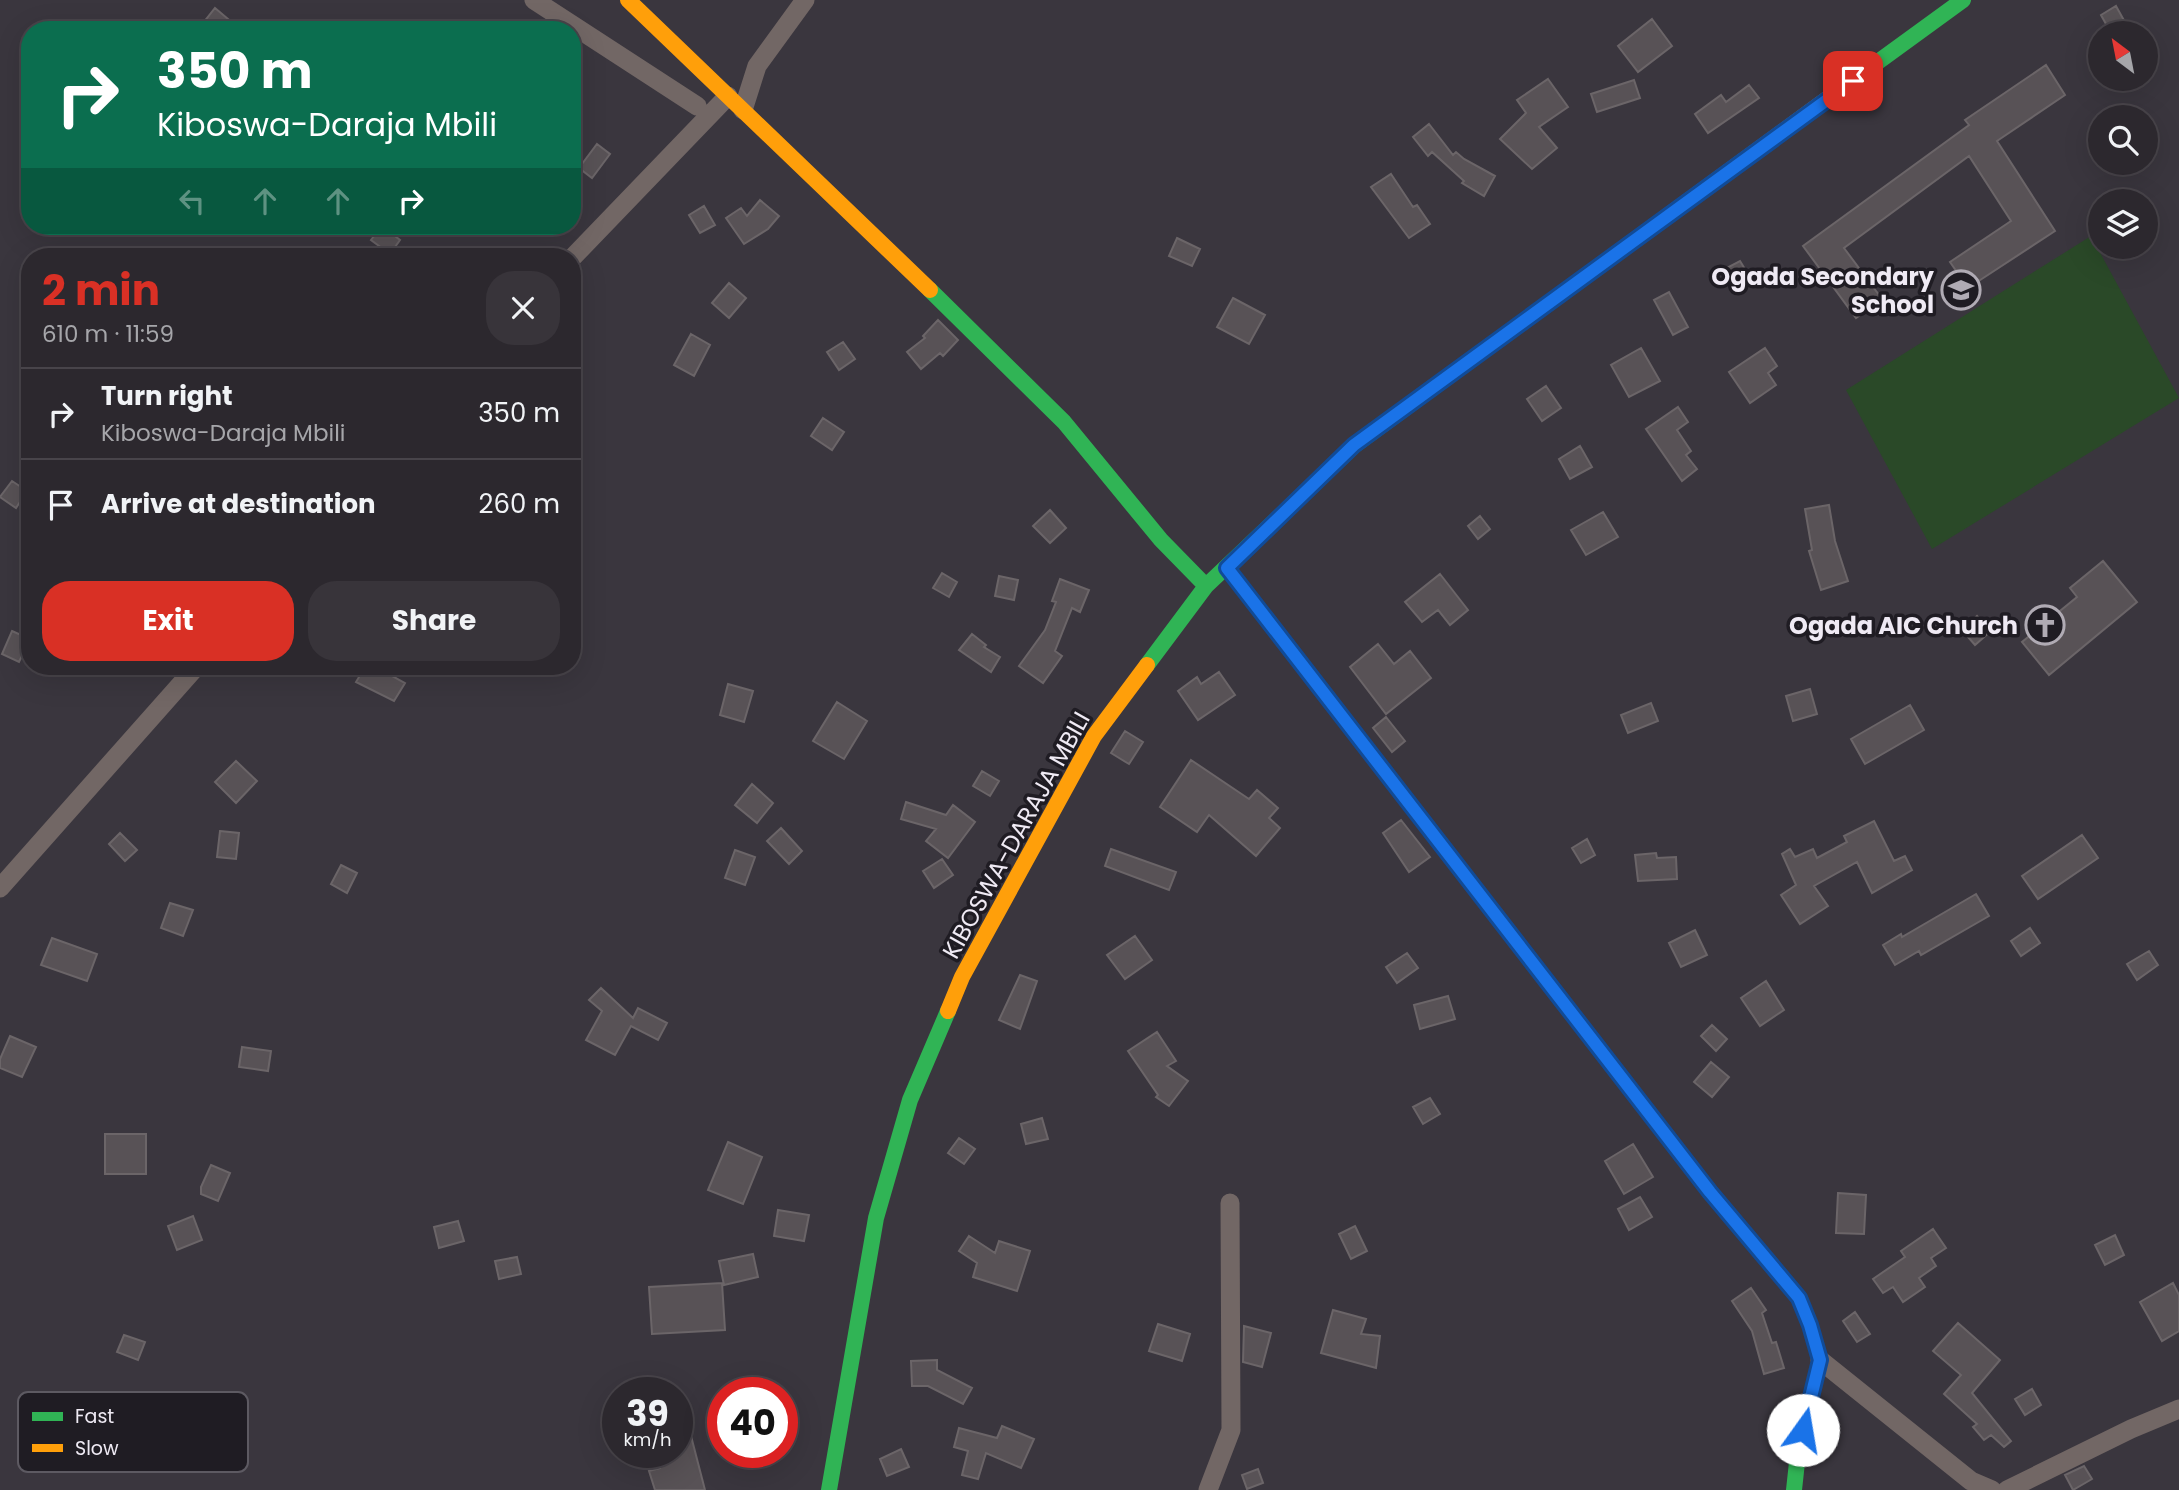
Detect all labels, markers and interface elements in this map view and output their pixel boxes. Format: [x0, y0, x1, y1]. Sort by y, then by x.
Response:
north arrow [2088, 21, 2158, 91]
map controls [2088, 21, 2158, 259]
text: 350 m [157, 37, 313, 105]
icon: right [42, 49, 133, 140]
pin [1823, 51, 1883, 111]
icon: arrive [1834, 62, 1872, 100]
text: Kiboswa-Daraja Mbili [157, 102, 497, 147]
button: search [2088, 105, 2158, 175]
icon: left [173, 182, 211, 220]
icon: ahead [246, 182, 284, 220]
icon: ahead [319, 182, 357, 220]
icon: right [392, 182, 430, 220]
button: layers [2088, 189, 2158, 259]
place label: Ogada Secondary School [1711, 260, 1935, 321]
text: 2 min [42, 261, 160, 320]
school or university icon: Ogada Secondary School [1940, 269, 1982, 311]
button: close [486, 271, 560, 345]
text: 610 m · 11:59 [42, 318, 174, 350]
text: Turn right [101, 378, 233, 414]
icon: right [42, 395, 80, 433]
text: 350 m [478, 395, 560, 431]
text: Kiboswa-Daraja Mbili [101, 417, 345, 449]
icon: arrive [42, 486, 80, 524]
text: Arrive at destination [101, 486, 376, 522]
text: 260 m [478, 486, 560, 522]
button: Exit [42, 581, 294, 661]
button: Share [308, 581, 560, 661]
church icon: Ogada AIC Church [2024, 604, 2066, 646]
place label: Ogada AIC Church [1789, 609, 2018, 642]
street label: KIBOSWA-DARAJA MBILI [934, 706, 1098, 964]
speed limit sign: 40 [707, 1377, 798, 1468]
text: 39 [626, 1389, 669, 1438]
legend [18, 1392, 248, 1472]
position arrow [1766, 1393, 1840, 1467]
text: Fast [75, 1403, 114, 1430]
text: km/h [624, 1427, 671, 1452]
text: Slow [75, 1435, 119, 1462]

